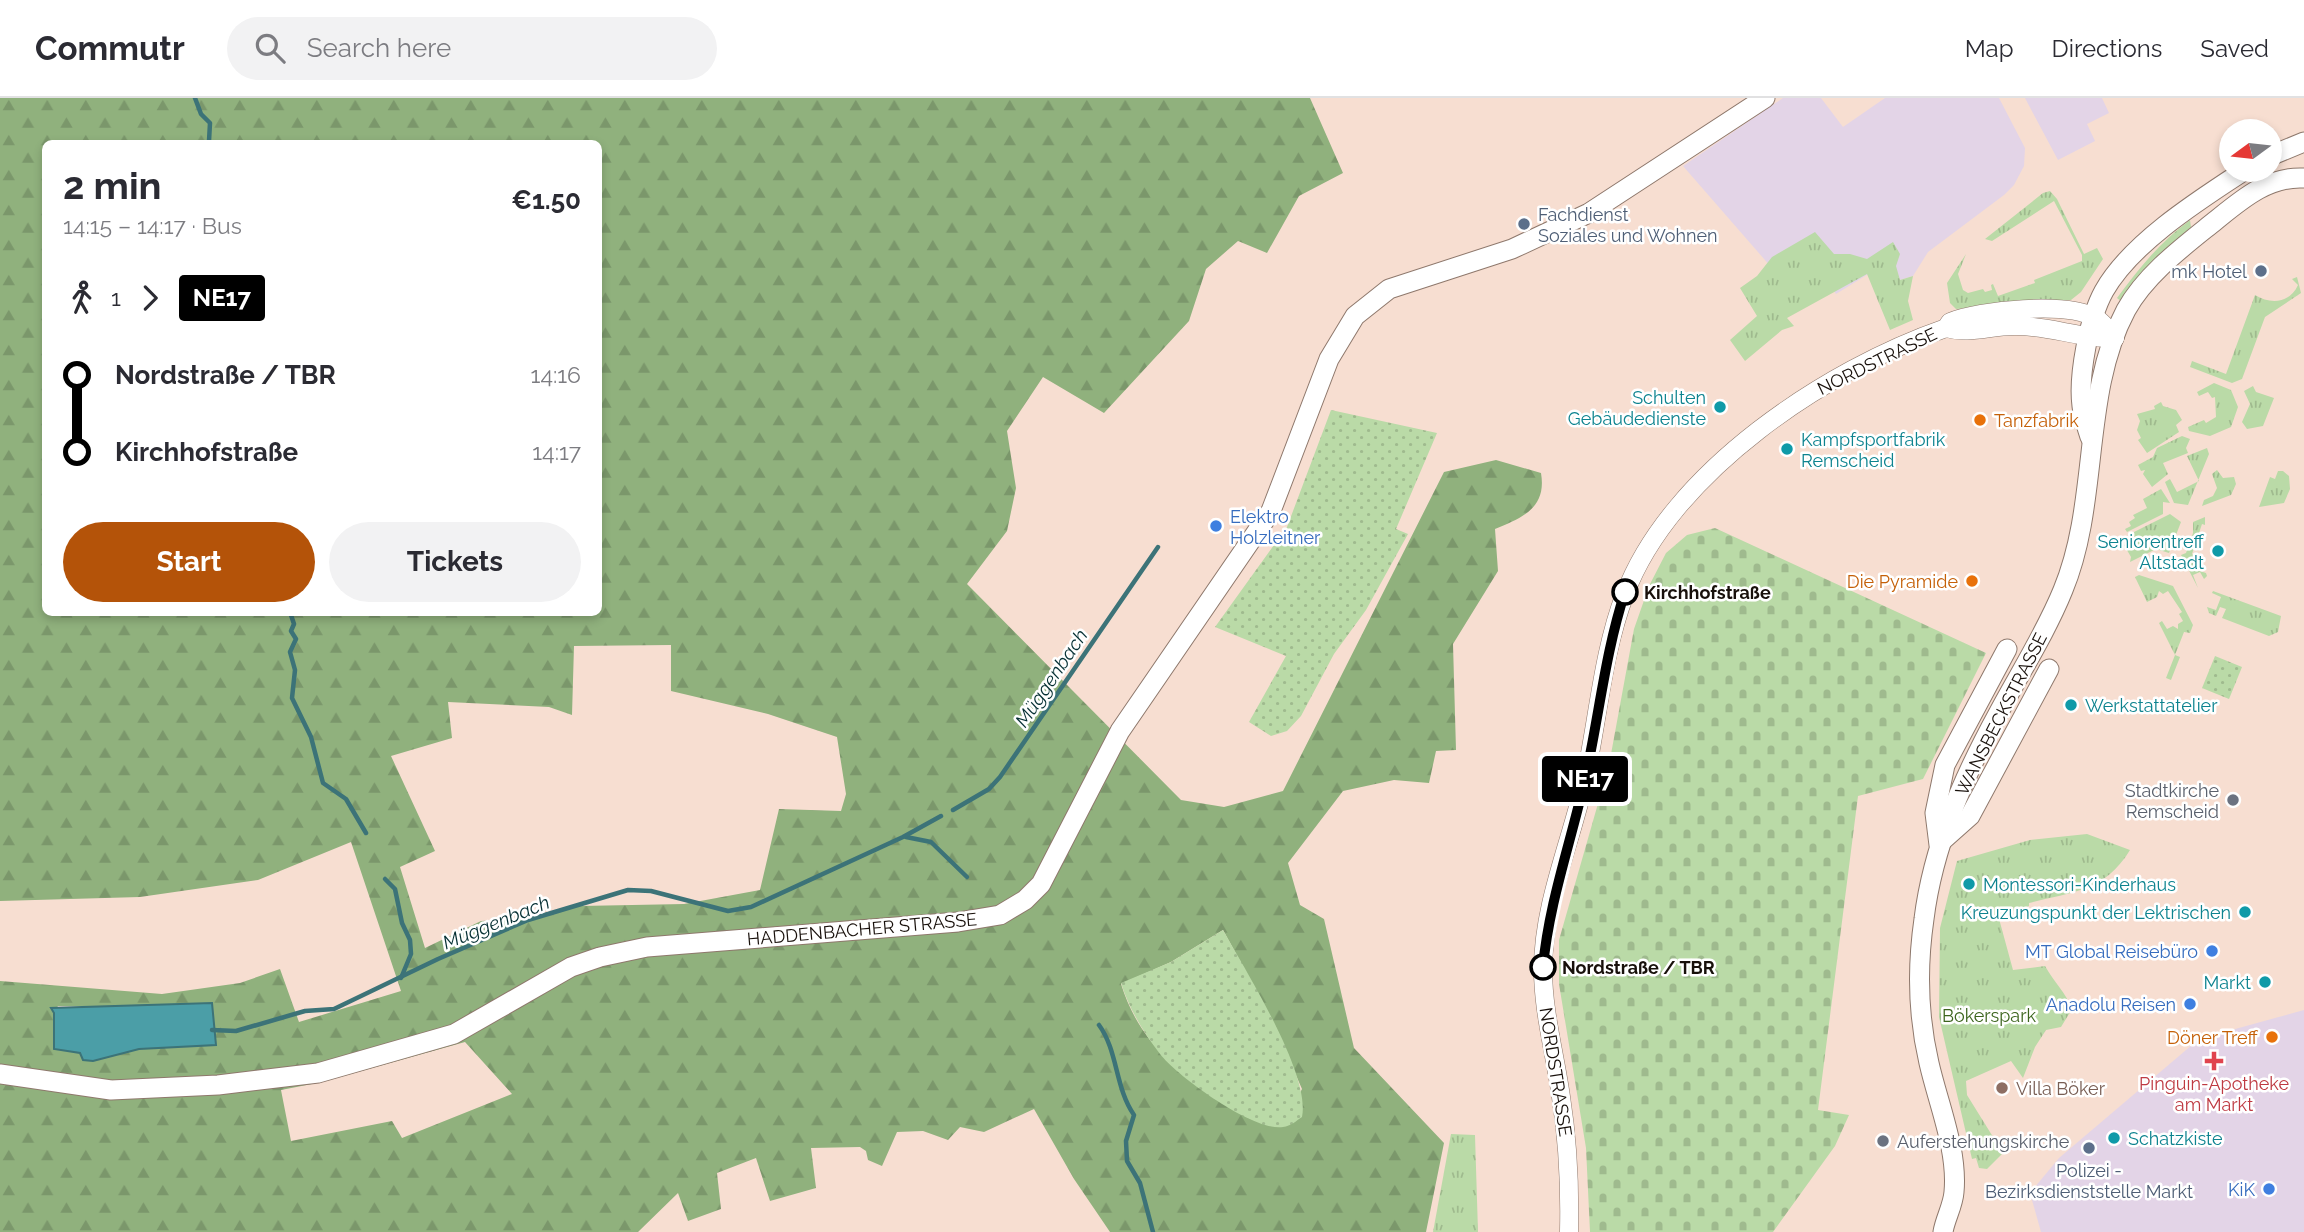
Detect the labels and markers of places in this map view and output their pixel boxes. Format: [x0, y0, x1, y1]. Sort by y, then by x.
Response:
place label: Fachdienst Soziales und Wohnen [1538, 204, 1718, 246]
marker: Fachdienst Soziales und Wohnen [1516, 216, 1532, 232]
place label: mk Hotel [2171, 261, 2247, 282]
marker: mk Hotel [2253, 263, 2269, 279]
place label: Schulten Gebäudedienste [1568, 387, 1706, 429]
marker: Schulten Gebäudedienste [1712, 399, 1728, 415]
place label: Tanzfabrik [1994, 410, 2079, 431]
marker: Tanzfabrik [1972, 412, 1988, 428]
place label: Kampfsportfabrik Remscheid [1801, 429, 1946, 471]
marker: Kampfsportfabrik Remscheid [1779, 441, 1795, 457]
place label: Elektro Holzleitner [1230, 506, 1321, 548]
marker: Elektro Holzleitner [1208, 518, 1224, 534]
place label: Seniorentreff Altstadt [2097, 531, 2205, 573]
marker: Seniorentreff Altstadt [2210, 543, 2226, 559]
place label: Die Pyramide [1847, 571, 1958, 592]
marker: Die Pyramide [1964, 573, 1980, 589]
marker: Kirchhofstraße [1612, 579, 1638, 605]
place label: Kirchhofstraße [1644, 582, 1771, 603]
place label: Werkstattatelier [2085, 695, 2218, 716]
marker: Werkstattatelier [2063, 697, 2079, 713]
place label: Stadtkirche Remscheid [2125, 780, 2219, 822]
marker: Stadtkirche Remscheid [2225, 792, 2241, 808]
place label: Montessori-Kinderhaus [1983, 874, 2176, 895]
marker: Montessori-Kinderhaus [1961, 876, 1977, 892]
place label: Kreuzungspunkt der Lektrischen [1961, 902, 2231, 923]
marker: Kreuzungspunkt der Lektrischen [2237, 904, 2253, 920]
place label: MT Global Reisebüro [2025, 941, 2198, 962]
marker: MT Global Reisebüro [2204, 943, 2220, 959]
marker: Nordstraße / TBR [1530, 954, 1556, 980]
place label: Nordstraße / TBR [1562, 957, 1715, 978]
place label: Markt [2204, 972, 2251, 993]
marker: Markt [2257, 974, 2273, 990]
place label: Anadolu Reisen [2046, 994, 2176, 1015]
marker: Anadolu Reisen [2182, 996, 2198, 1012]
place label: Döner Treff [2167, 1027, 2259, 1048]
marker: Döner Treff [2264, 1029, 2280, 1045]
marker: Pinguin-Apotheke am Markt [2206, 1053, 2222, 1069]
place label: Pinguin-Apotheke am Markt [2139, 1073, 2289, 1115]
place label: Villa Böker [2016, 1078, 2106, 1099]
marker: Villa Böker [1994, 1080, 2010, 1096]
place label: Schatzkiste [2128, 1128, 2223, 1149]
marker: Schatzkiste [2106, 1130, 2122, 1146]
place label: Auferstehungskirche [1897, 1131, 2070, 1152]
marker: Auferstehungskirche [1875, 1133, 1891, 1149]
marker: Polizei - Bezirksdienststelle Markt [2081, 1140, 2097, 1156]
place label: Polizei - Bezirksdienststelle Markt [1985, 1160, 2193, 1202]
place label: KiK [2228, 1179, 2255, 1200]
marker: KiK [2261, 1181, 2277, 1197]

